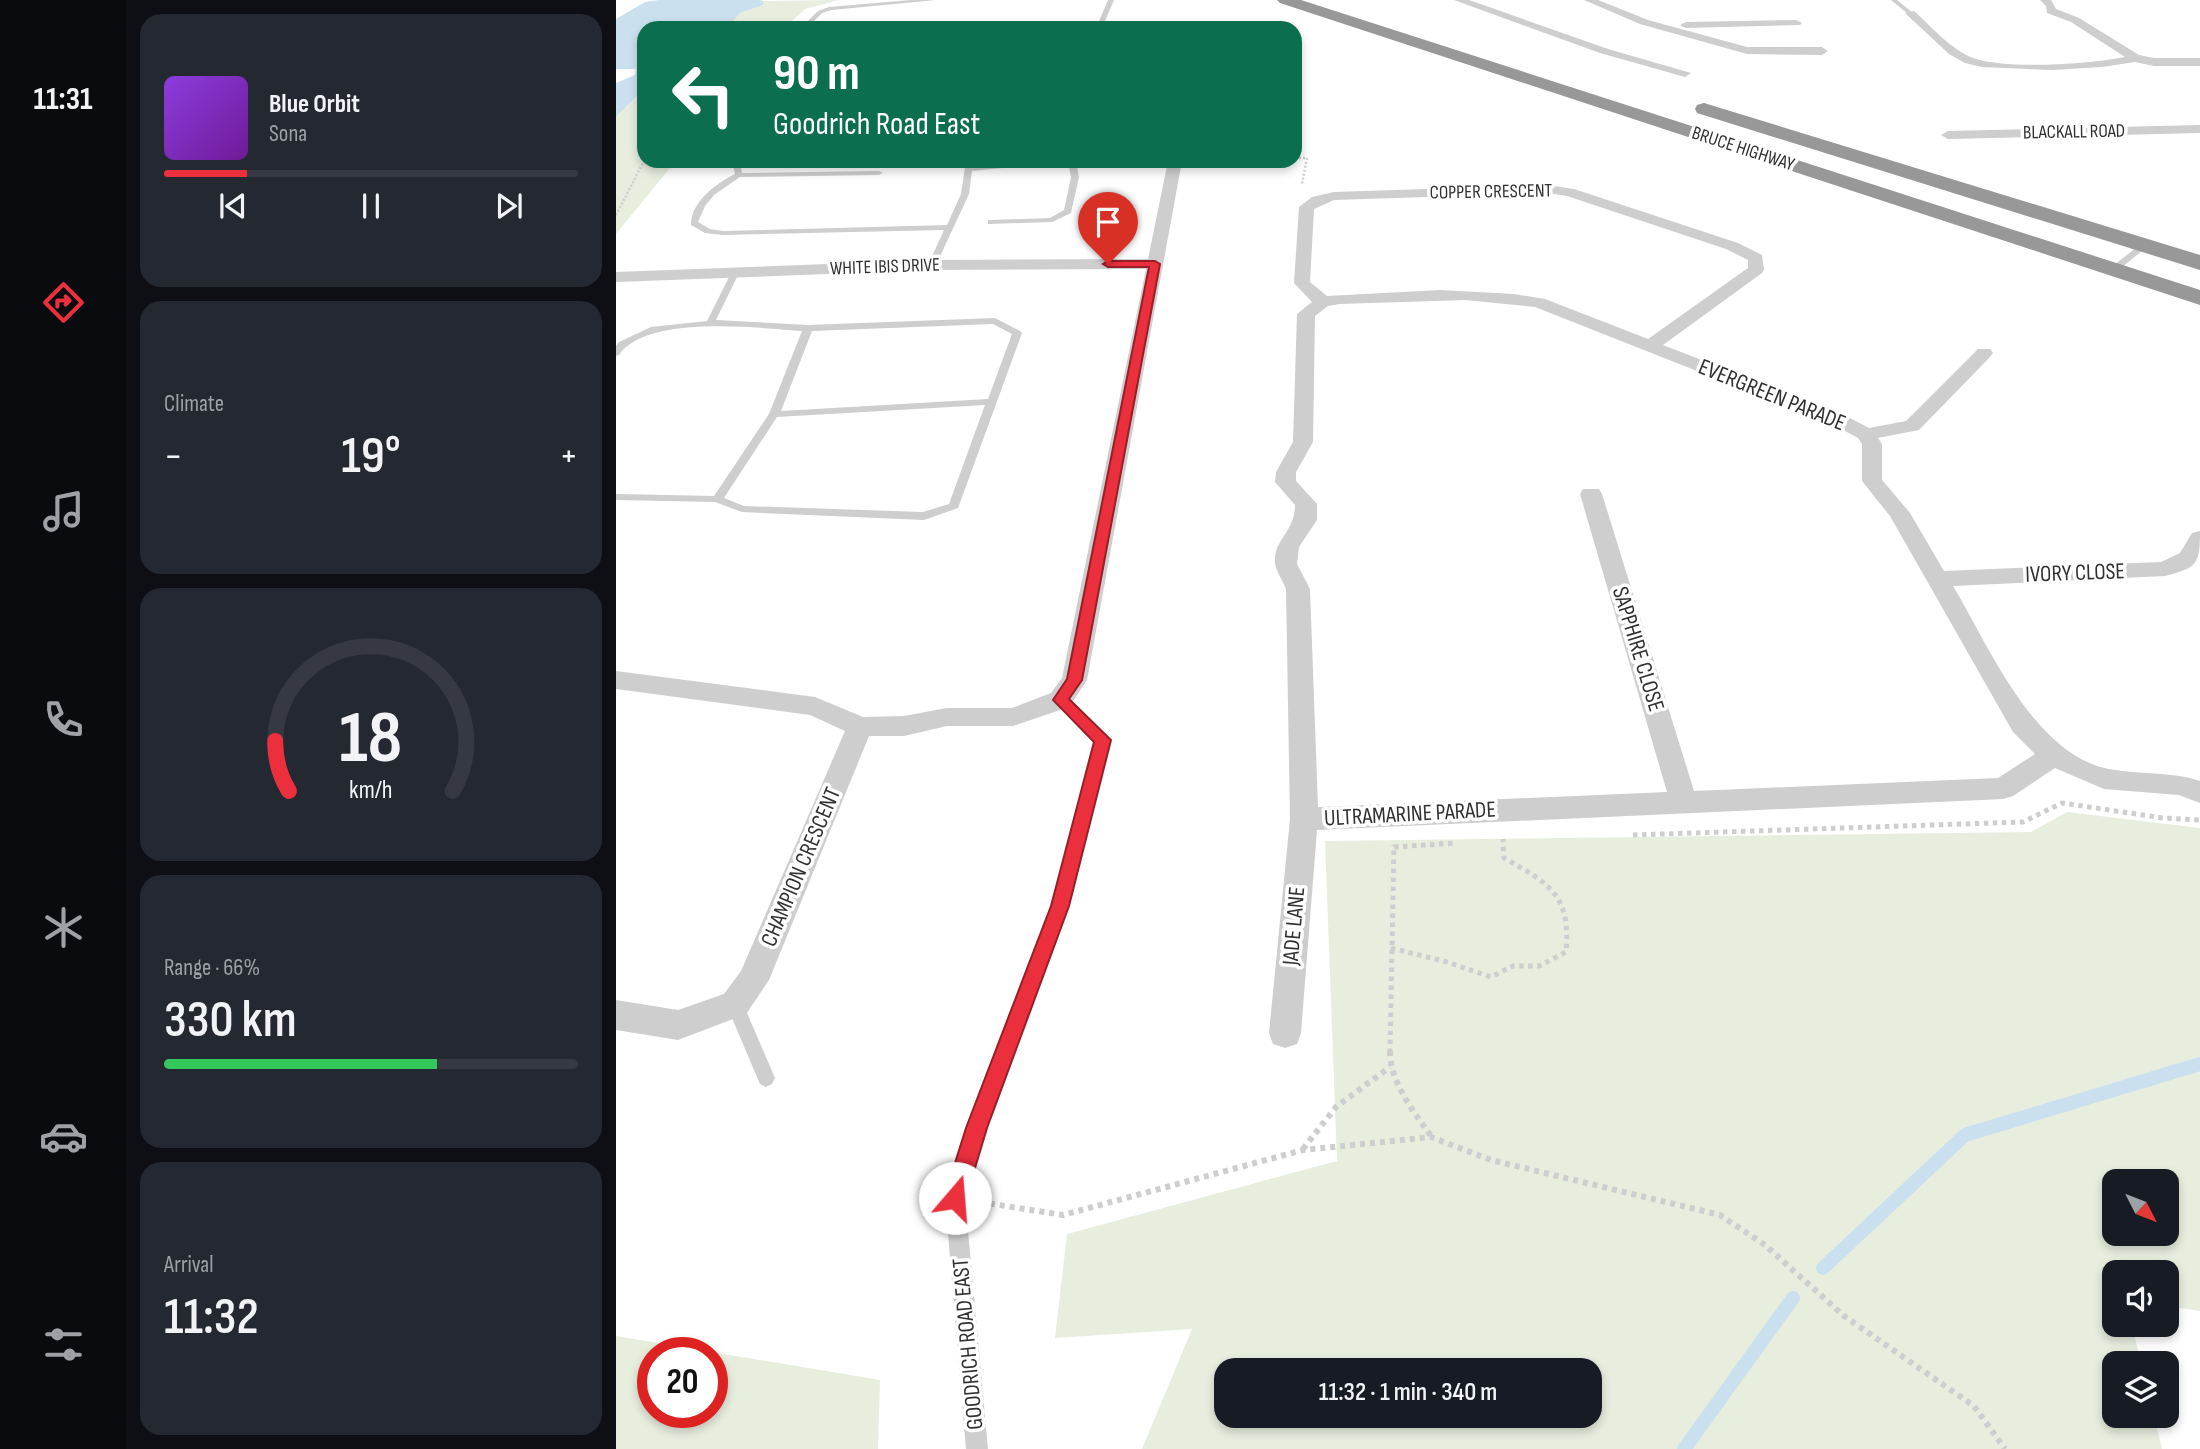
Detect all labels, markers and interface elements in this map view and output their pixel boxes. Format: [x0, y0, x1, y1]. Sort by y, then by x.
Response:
text: 90 m [773, 45, 860, 104]
icon: left [658, 49, 749, 140]
text: 11:31 [33, 80, 93, 119]
text: Blue Orbit [269, 89, 360, 120]
text: Goodrich Road East [773, 105, 980, 144]
text: Sona [269, 120, 307, 148]
street label: BLACKALL ROAD [2023, 120, 2125, 144]
street label: BRUCE HIGHWAY [1689, 122, 1797, 176]
street label: COPPER CRESCENT [1430, 179, 1553, 205]
icon: previous [214, 187, 252, 225]
icon: pause [352, 187, 390, 225]
icon: next [490, 187, 528, 225]
pin [1078, 192, 1138, 264]
icon: arrive [1089, 203, 1127, 241]
street label: WHITE IBIS DRIVE [830, 254, 940, 280]
icon: directions [39, 278, 88, 327]
street label: EVERGREEN PARADE [1694, 353, 1850, 437]
text: Climate [164, 390, 224, 418]
text: 19° [341, 425, 401, 488]
text: − [164, 434, 183, 479]
text: + [559, 434, 578, 479]
icon: music [39, 487, 88, 536]
street label: IVORY CLOSE [2025, 557, 2125, 589]
street label: SAPPHIRE CLOSE [1606, 583, 1670, 715]
icon: phone [39, 695, 88, 744]
text: 18 [340, 695, 402, 783]
text: km/h [349, 774, 393, 805]
street label: CHAMPION CRESCENT [755, 783, 847, 951]
street label: ULTRAMARINE PARADE [1324, 796, 1496, 832]
street label: JADE LANE [1277, 886, 1311, 967]
icon: climate [39, 903, 88, 952]
text: Range · 66% [164, 954, 260, 982]
text: 330 km [164, 989, 297, 1052]
icon: car [39, 1112, 88, 1161]
position arrow [918, 1161, 992, 1235]
north arrow [2102, 1169, 2179, 1246]
map controls [2102, 1169, 2179, 1428]
text: Arrival [164, 1251, 213, 1279]
street label: GOODRICH ROAD EAST [947, 1257, 989, 1431]
button: sound [2102, 1260, 2179, 1337]
text: 11:32 [164, 1286, 259, 1349]
icon: filters [39, 1320, 88, 1369]
speed limit sign: 20 [637, 1337, 728, 1428]
button: layers [2102, 1351, 2179, 1428]
text: 11:32 · 1 min · 340 m [1319, 1377, 1497, 1408]

